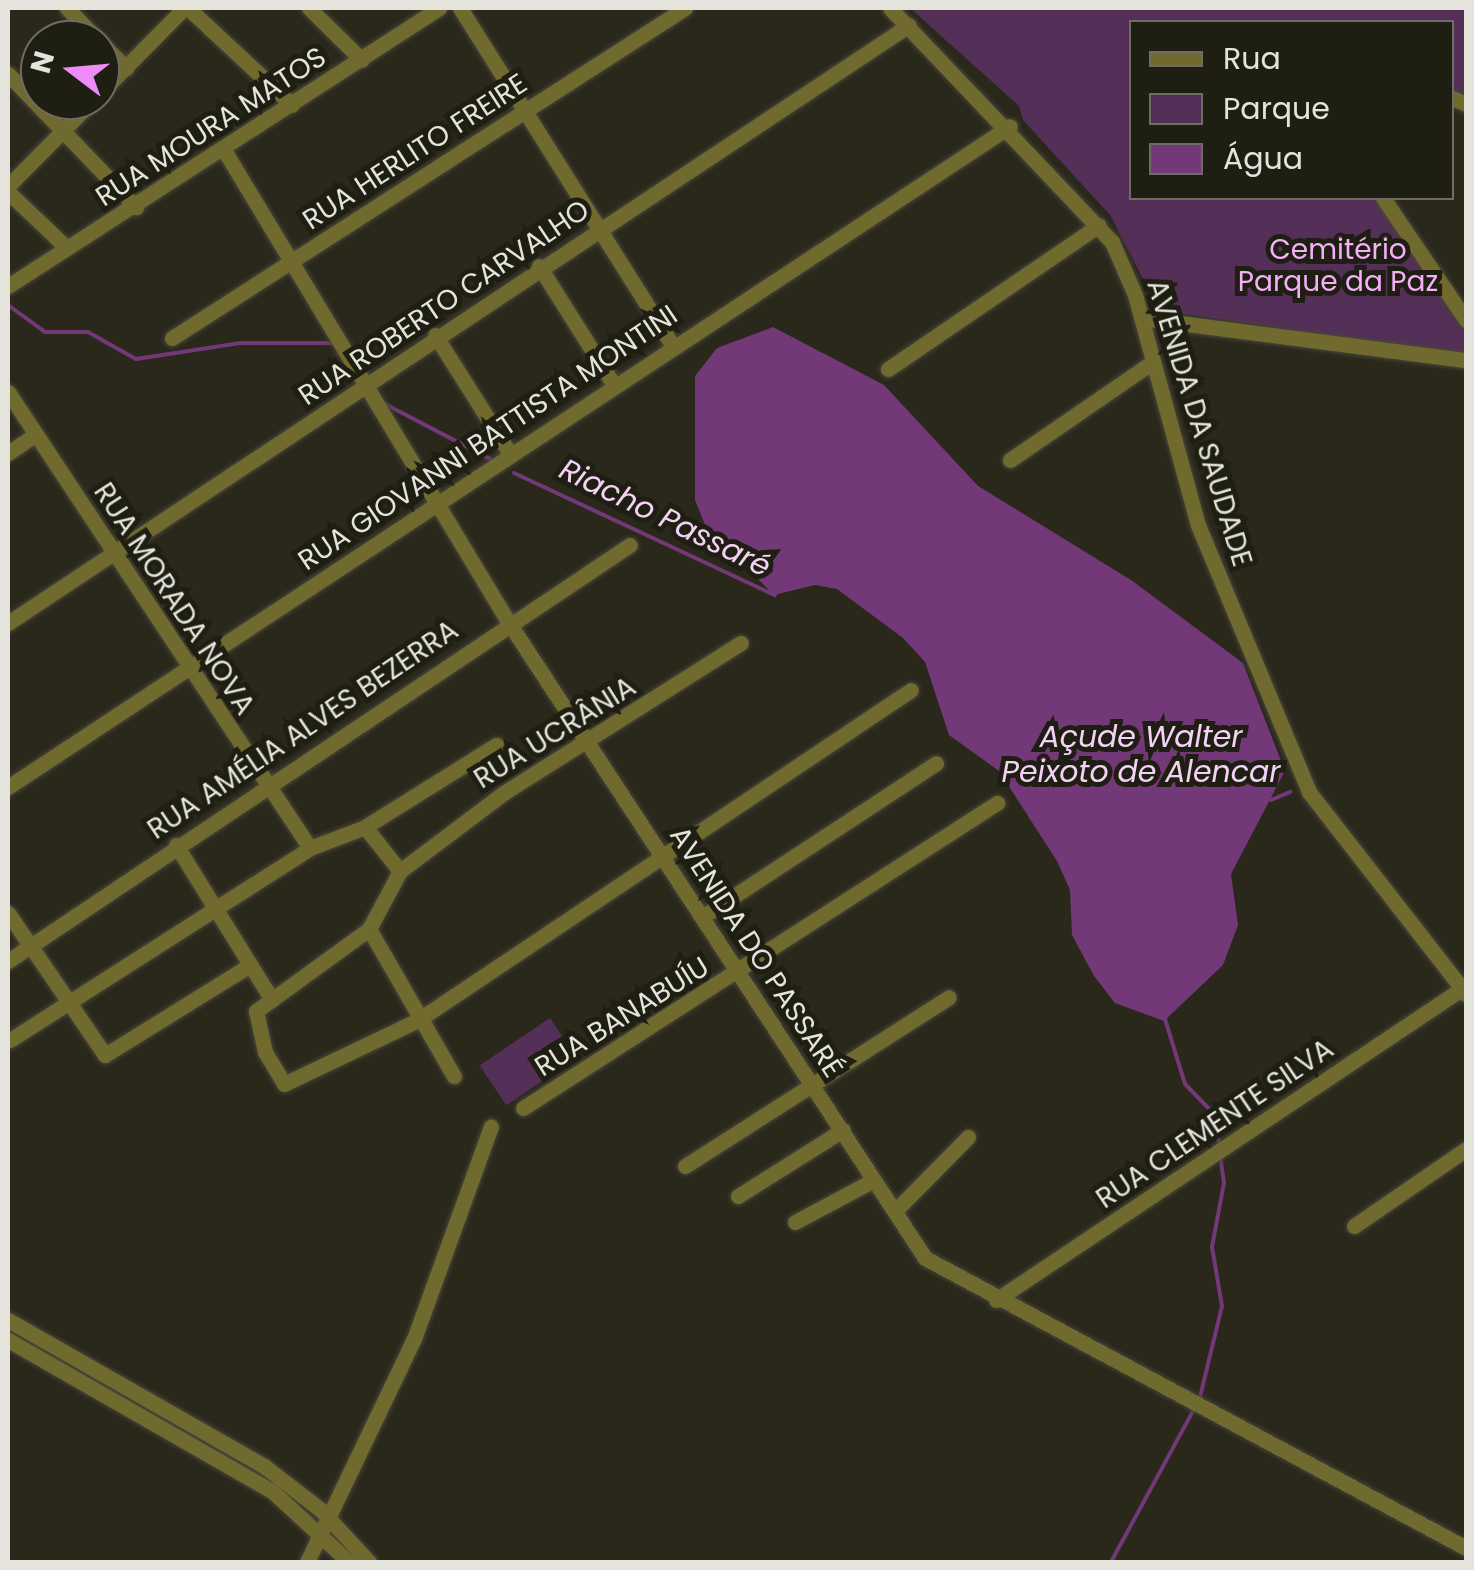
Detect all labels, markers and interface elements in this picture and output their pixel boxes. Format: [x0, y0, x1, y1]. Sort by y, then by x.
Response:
north arrow [20, 20, 120, 120]
legend [1129, 20, 1454, 200]
text: Rua [1223, 37, 1281, 80]
street label: RUA MOURA MATOS [90, 40, 332, 214]
text: N [21, 47, 64, 78]
street label: RUA HERLITO FREIRE [297, 67, 533, 237]
text: Parque [1223, 87, 1330, 130]
text: Água [1223, 137, 1303, 180]
street label: RUA ROBERTO CARVALHO [292, 193, 596, 413]
park label: Cemitério Parque da Paz [1238, 233, 1438, 299]
street label: AVENIDA DA SAUDADE [1139, 276, 1259, 570]
street label: RUA GIOVANNI BATTISTA MONTINI [292, 298, 684, 578]
water label: Riacho Passaré [554, 451, 776, 585]
street label: RUA MORADA NOVA [86, 477, 262, 721]
street label: RUA AMÉLIA ALVES BEZERRA [141, 613, 465, 847]
street label: RUA UCRÂNIA [468, 670, 642, 796]
water label: Açude Walter Peixoto de Alencar [1002, 719, 1280, 790]
street label: AVENIDA DO PASSARÉ [662, 820, 850, 1084]
street label: RUA BANABUÍU [529, 950, 715, 1084]
street label: RUA CLEMENTE SILVA [1090, 1032, 1340, 1216]

